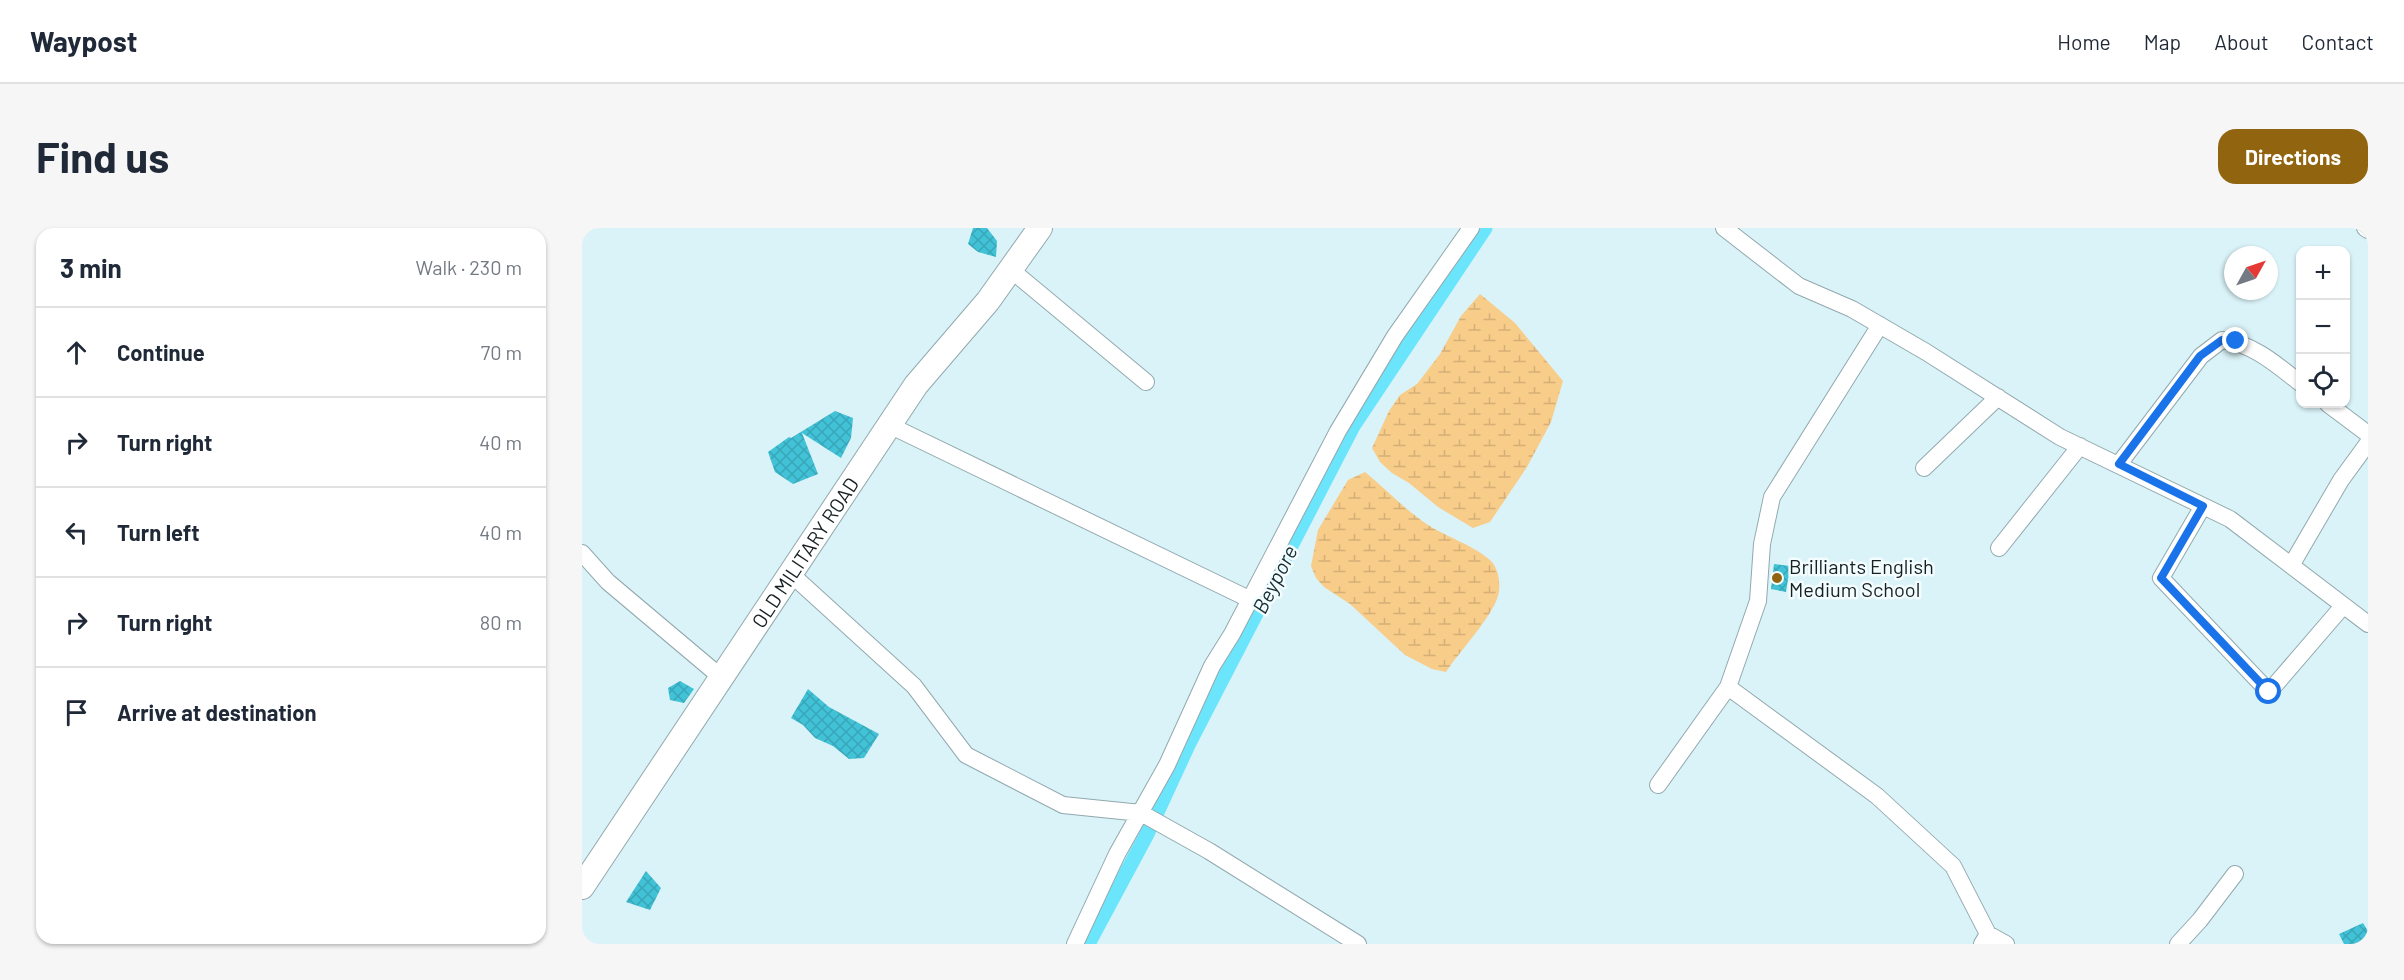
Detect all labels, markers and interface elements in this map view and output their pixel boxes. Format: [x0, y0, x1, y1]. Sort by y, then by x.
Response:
text: Waypost [30, 24, 137, 58]
text: Home [2057, 29, 2111, 54]
text: Map [2144, 29, 2181, 54]
text: About [2214, 29, 2269, 54]
text: Contact [2302, 29, 2374, 54]
button: Directions [2218, 129, 2368, 184]
text: Find us [36, 131, 169, 181]
north arrow [2224, 246, 2278, 300]
map controls [2296, 246, 2350, 408]
button: + [2296, 246, 2350, 300]
text: 3 min [60, 252, 122, 283]
text: Walk · 230 m [416, 255, 522, 279]
button: − [2296, 300, 2350, 354]
route end [2222, 327, 2248, 353]
icon: ahead [60, 336, 93, 369]
text: Continue [117, 339, 205, 365]
text: 70 m [481, 340, 522, 364]
button: locate [2296, 354, 2350, 408]
icon: right [60, 426, 93, 459]
text: Turn right [117, 429, 212, 455]
text: 40 m [479, 430, 522, 454]
street label: OLD MILITARY ROAD [746, 473, 863, 632]
icon: left [60, 516, 93, 549]
text: Turn left [117, 519, 200, 545]
text: 40 m [479, 520, 522, 544]
water label: Beypore [1246, 541, 1302, 617]
place label: Brilliants English Medium School [1789, 554, 1934, 601]
marker: Brilliants English Medium School [1770, 571, 1784, 585]
icon: right [60, 606, 93, 639]
text: Turn right [117, 609, 212, 635]
text: 80 m [480, 610, 522, 634]
route start [2255, 678, 2281, 704]
icon: arrive [60, 696, 93, 729]
text: Arrive at destination [117, 699, 316, 725]

